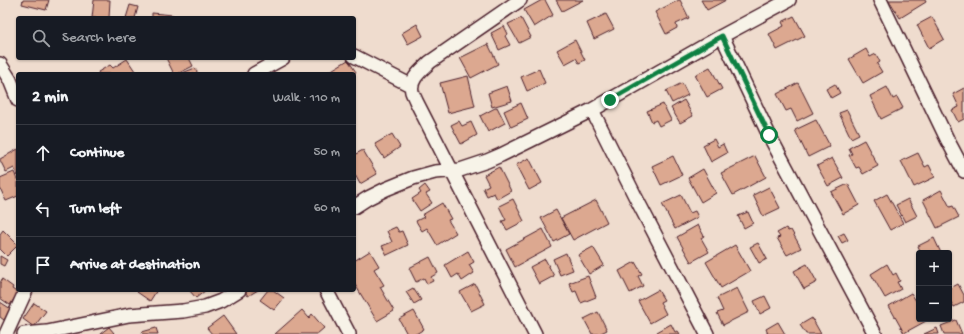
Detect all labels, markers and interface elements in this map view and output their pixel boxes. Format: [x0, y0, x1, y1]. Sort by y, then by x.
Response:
search box [16, 16, 356, 60]
icon: search [30, 27, 52, 49]
text: Search here [62, 29, 136, 47]
text: 2 min [32, 88, 68, 108]
text: Walk · 110 m [273, 91, 340, 106]
route end [601, 91, 619, 109]
route start [760, 126, 778, 144]
icon: ahead [32, 142, 54, 164]
text: Continue [70, 144, 124, 162]
text: 50 m [313, 145, 340, 160]
icon: left [32, 198, 54, 220]
text: Turn left [70, 200, 121, 218]
text: 60 m [314, 201, 340, 216]
map controls [916, 250, 952, 322]
button: + [916, 250, 952, 286]
icon: arrive [32, 254, 54, 276]
text: Arrive at destination [70, 256, 200, 274]
button: − [916, 286, 952, 322]

